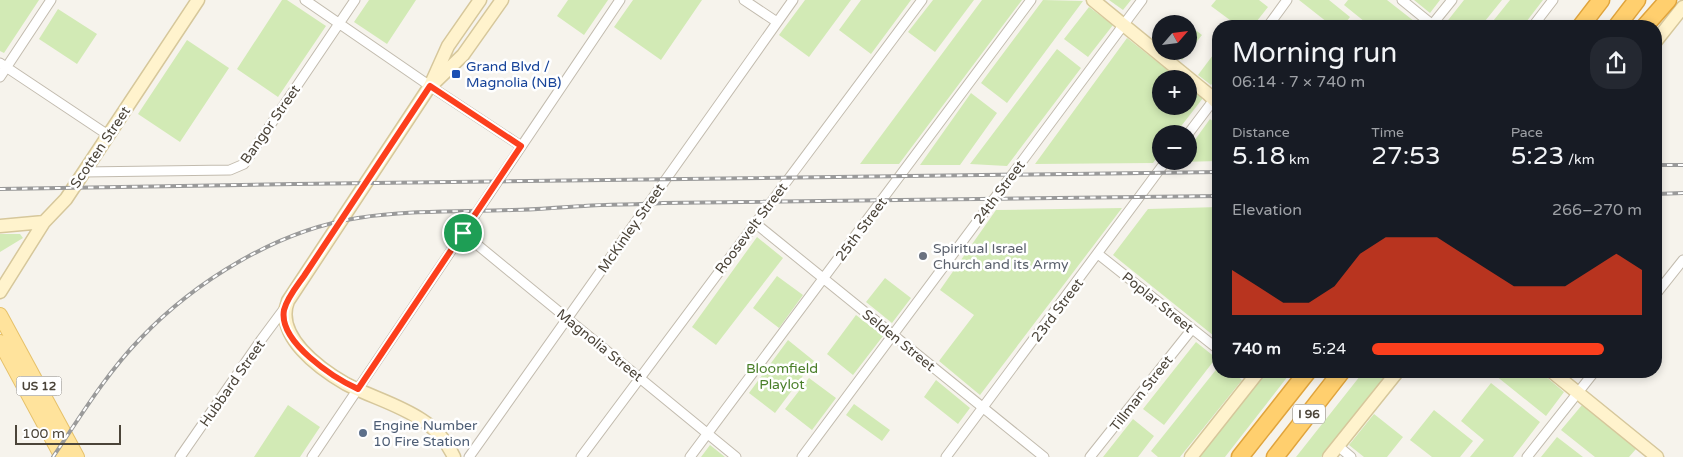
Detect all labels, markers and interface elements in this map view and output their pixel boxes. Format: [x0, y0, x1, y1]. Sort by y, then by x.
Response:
north arrow [1152, 15, 1198, 60]
map controls [1152, 15, 1197, 170]
text: Morning run [1232, 36, 1397, 70]
button: share [1590, 37, 1642, 89]
place label: Grand Blvd / Magnolia (NB) [466, 58, 561, 91]
marker: Grand Blvd / Magnolia (NB) [450, 68, 462, 80]
button: + [1152, 70, 1197, 115]
text: 06:14 · 7 × 740 m [1232, 72, 1365, 92]
street label: Bangor Street [237, 81, 304, 167]
street label: Scotten Street [67, 103, 134, 191]
text: Distance [1232, 124, 1290, 141]
text: Time [1371, 124, 1404, 141]
text: Pace [1511, 124, 1543, 141]
button: − [1152, 125, 1197, 170]
text: 5.18 [1232, 141, 1285, 171]
text: 27:53 [1371, 141, 1441, 171]
text: 5:23 [1511, 141, 1564, 171]
text: km [1285, 151, 1309, 168]
text: /km [1564, 151, 1595, 168]
street label: 24th Street [970, 157, 1029, 227]
street label: Roosevelt Street [712, 179, 791, 277]
street label: McKinley Street [594, 180, 669, 276]
street label: 25th Street [832, 194, 891, 264]
text: Elevation [1232, 200, 1302, 220]
text: 266–270 m [1552, 200, 1642, 220]
pin [442, 212, 484, 254]
icon: arrive [449, 219, 477, 247]
place label: Spiritual Israel Church and its Army [933, 240, 1069, 273]
marker: Spiritual Israel Church and its Army [917, 250, 929, 262]
street label: Poplar Street [1119, 268, 1197, 337]
street label: 23rd Street [1028, 275, 1087, 345]
street label: Magnolia Street [553, 306, 647, 386]
street label: Selden Street [859, 306, 939, 375]
street label: Hubbard Street [196, 336, 269, 430]
text: 740 m [1232, 339, 1281, 359]
text: 5:24 [1312, 339, 1346, 359]
street label: Tillman Street [1106, 351, 1177, 435]
park label: Bloomfield Playlot [746, 360, 818, 393]
road number: US 12 [16, 376, 62, 396]
road number: I 96 [1293, 404, 1325, 424]
place label: Engine Number 10 Fire Station [373, 417, 478, 450]
scale bar [15, 422, 121, 445]
text: 100 m [22, 425, 65, 442]
marker: Engine Number 10 Fire Station [357, 427, 369, 439]

